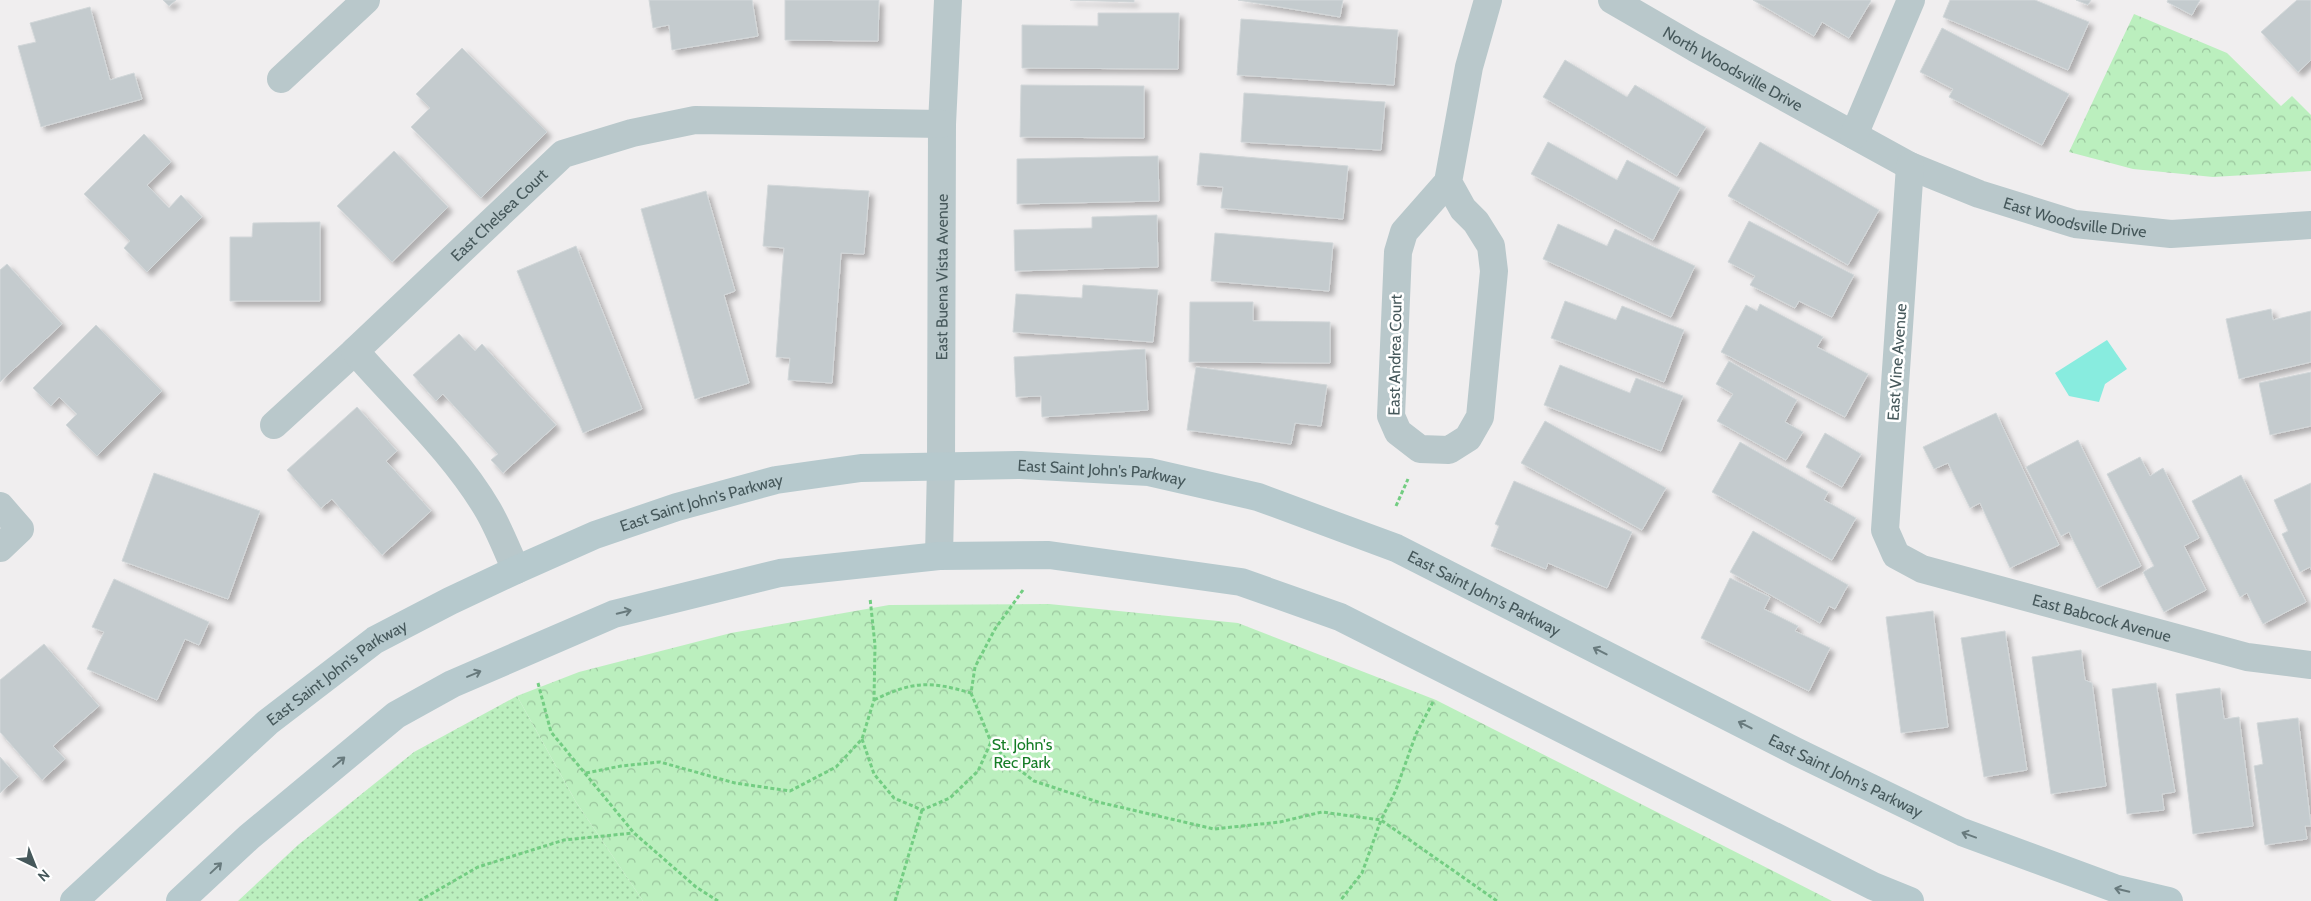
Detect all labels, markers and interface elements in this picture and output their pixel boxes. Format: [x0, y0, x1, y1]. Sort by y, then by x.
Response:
street label: North Woodsville Drive [1660, 22, 1806, 115]
street label: East Chelsea Court [446, 164, 552, 265]
street label: East Woodsville Drive [2001, 193, 2148, 241]
street label: East Buena Vista Avenue [932, 194, 951, 360]
street label: East Andrea Court [1384, 294, 1406, 416]
street label: East Vine Avenue [1883, 303, 1911, 421]
street label: East Saint John's Parkway [1017, 455, 1188, 490]
street label: East Saint John's Parkway [617, 470, 784, 535]
street label: East Saint John's Parkway [1405, 546, 1564, 640]
street label: East Babcock Avenue [2030, 590, 2173, 646]
one-way arrow [616, 607, 632, 616]
street label: East Saint John's Parkway [263, 616, 410, 729]
one-way arrow [1593, 646, 1608, 655]
one-way arrow [467, 669, 482, 678]
one-way arrow [1737, 720, 1752, 730]
street label: East Saint John's Parkway [1766, 730, 1926, 821]
park label: St. John's Rec Park [992, 735, 1053, 772]
one-way arrow [332, 756, 345, 767]
one-way arrow [1962, 830, 1977, 839]
north arrow [10, 841, 60, 891]
one-way arrow [209, 862, 222, 874]
text: N [34, 866, 54, 885]
one-way arrow [2114, 885, 2130, 894]

